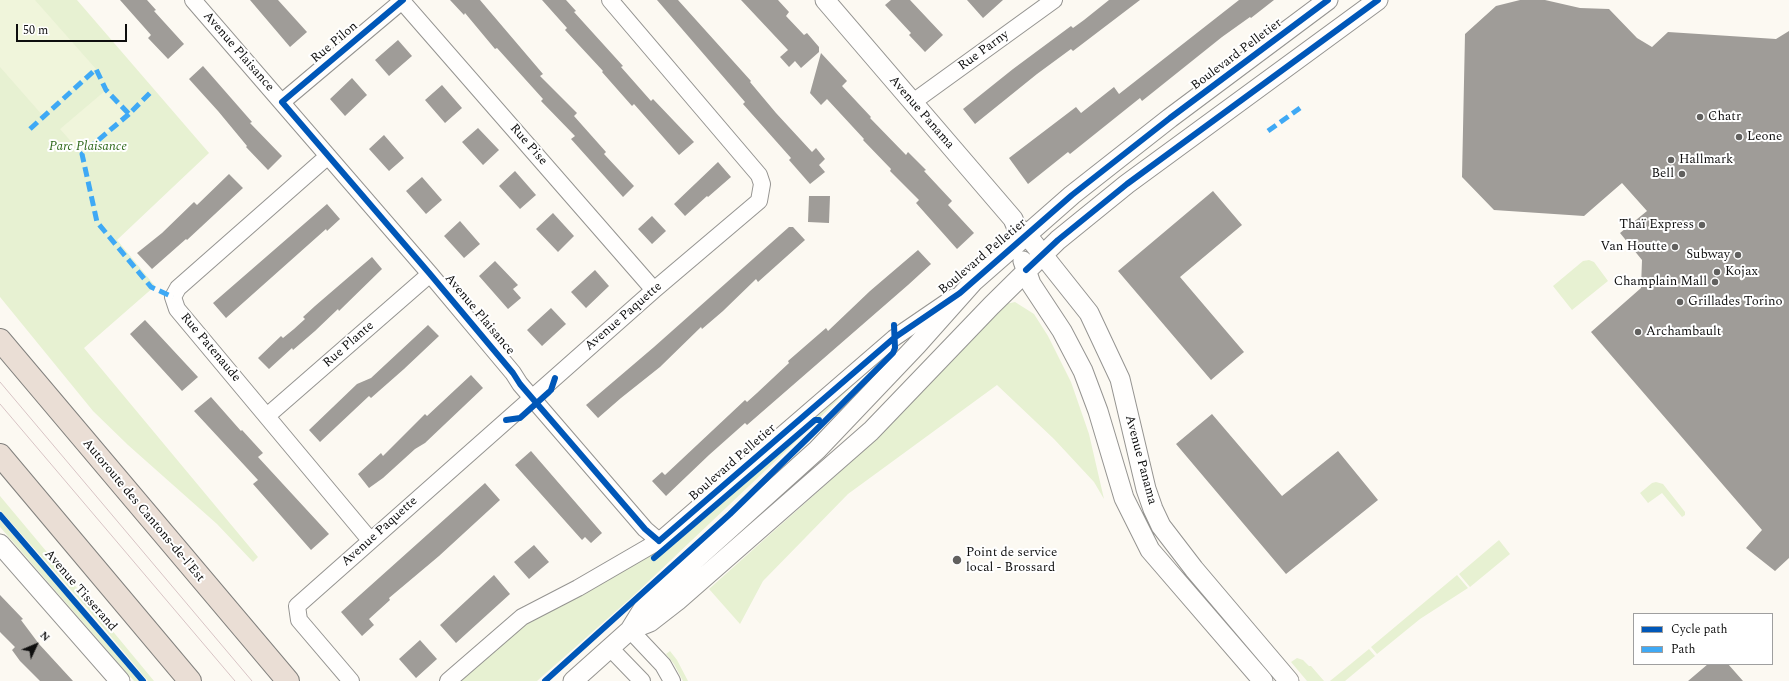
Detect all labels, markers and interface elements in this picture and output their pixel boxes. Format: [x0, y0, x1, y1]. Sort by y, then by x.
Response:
street label: Avenue Plaisance [199, 9, 277, 95]
scale bar [18, 16, 129, 42]
street label: Boulevard Pelletier [1188, 16, 1286, 94]
street label: Rue Pilon [308, 19, 362, 67]
text: 50 m [23, 21, 48, 40]
street label: Rue Parny [956, 27, 1012, 75]
street label: Avenue Panama [885, 73, 957, 153]
place label: Chatr [1708, 109, 1741, 125]
marker: Chatr [1695, 112, 1705, 122]
street label: Rue Pise [506, 121, 550, 169]
place label: Leone [1747, 129, 1782, 145]
marker: Leone [1734, 132, 1744, 142]
park label: Parc Plaisance [49, 139, 127, 155]
place label: Hallmark [1679, 152, 1733, 168]
marker: Hallmark [1666, 155, 1676, 165]
place label: Bell [1651, 166, 1674, 182]
marker: Bell [1677, 169, 1687, 179]
street label: Boulevard Pelletier [936, 216, 1030, 298]
place label: Thaï Express [1619, 217, 1694, 233]
marker: Thaï Express [1697, 220, 1707, 230]
place label: Van Houtte [1601, 239, 1667, 255]
marker: Van Houtte [1670, 242, 1680, 252]
place label: Subway [1686, 247, 1730, 263]
marker: Subway [1733, 250, 1743, 260]
place label: Kojax [1725, 264, 1758, 280]
marker: Kojax [1712, 267, 1722, 277]
street label: Avenue Plaisance [441, 271, 517, 359]
place label: Champlain Mall [1614, 274, 1707, 290]
marker: Champlain Mall [1710, 277, 1720, 287]
street label: Avenue Paquette [582, 279, 666, 355]
place label: Grillades Torino [1688, 294, 1783, 310]
marker: Grillades Torino [1675, 297, 1685, 307]
street label: Rue Patenaude [177, 310, 243, 386]
street label: Rue Plante [320, 319, 378, 371]
place label: Archambault [1646, 324, 1721, 340]
marker: Archambault [1633, 327, 1643, 337]
street label: Avenue Panama [1121, 414, 1159, 506]
street label: Boulevard Pelletier [686, 421, 780, 505]
street label: Autoroute des Cantons-de-l'Est [79, 436, 207, 586]
street label: Avenue Paquette [339, 494, 421, 570]
place label: Point de service local - Brossard [966, 545, 1057, 576]
street label: Avenue Tisserand [40, 547, 120, 635]
marker: Point de service local - Brossard [951, 554, 963, 566]
legend [1633, 613, 1773, 665]
text: Cycle path [1671, 620, 1728, 639]
north arrow [16, 625, 56, 665]
text: N [36, 627, 54, 645]
text: Path [1671, 640, 1696, 659]

